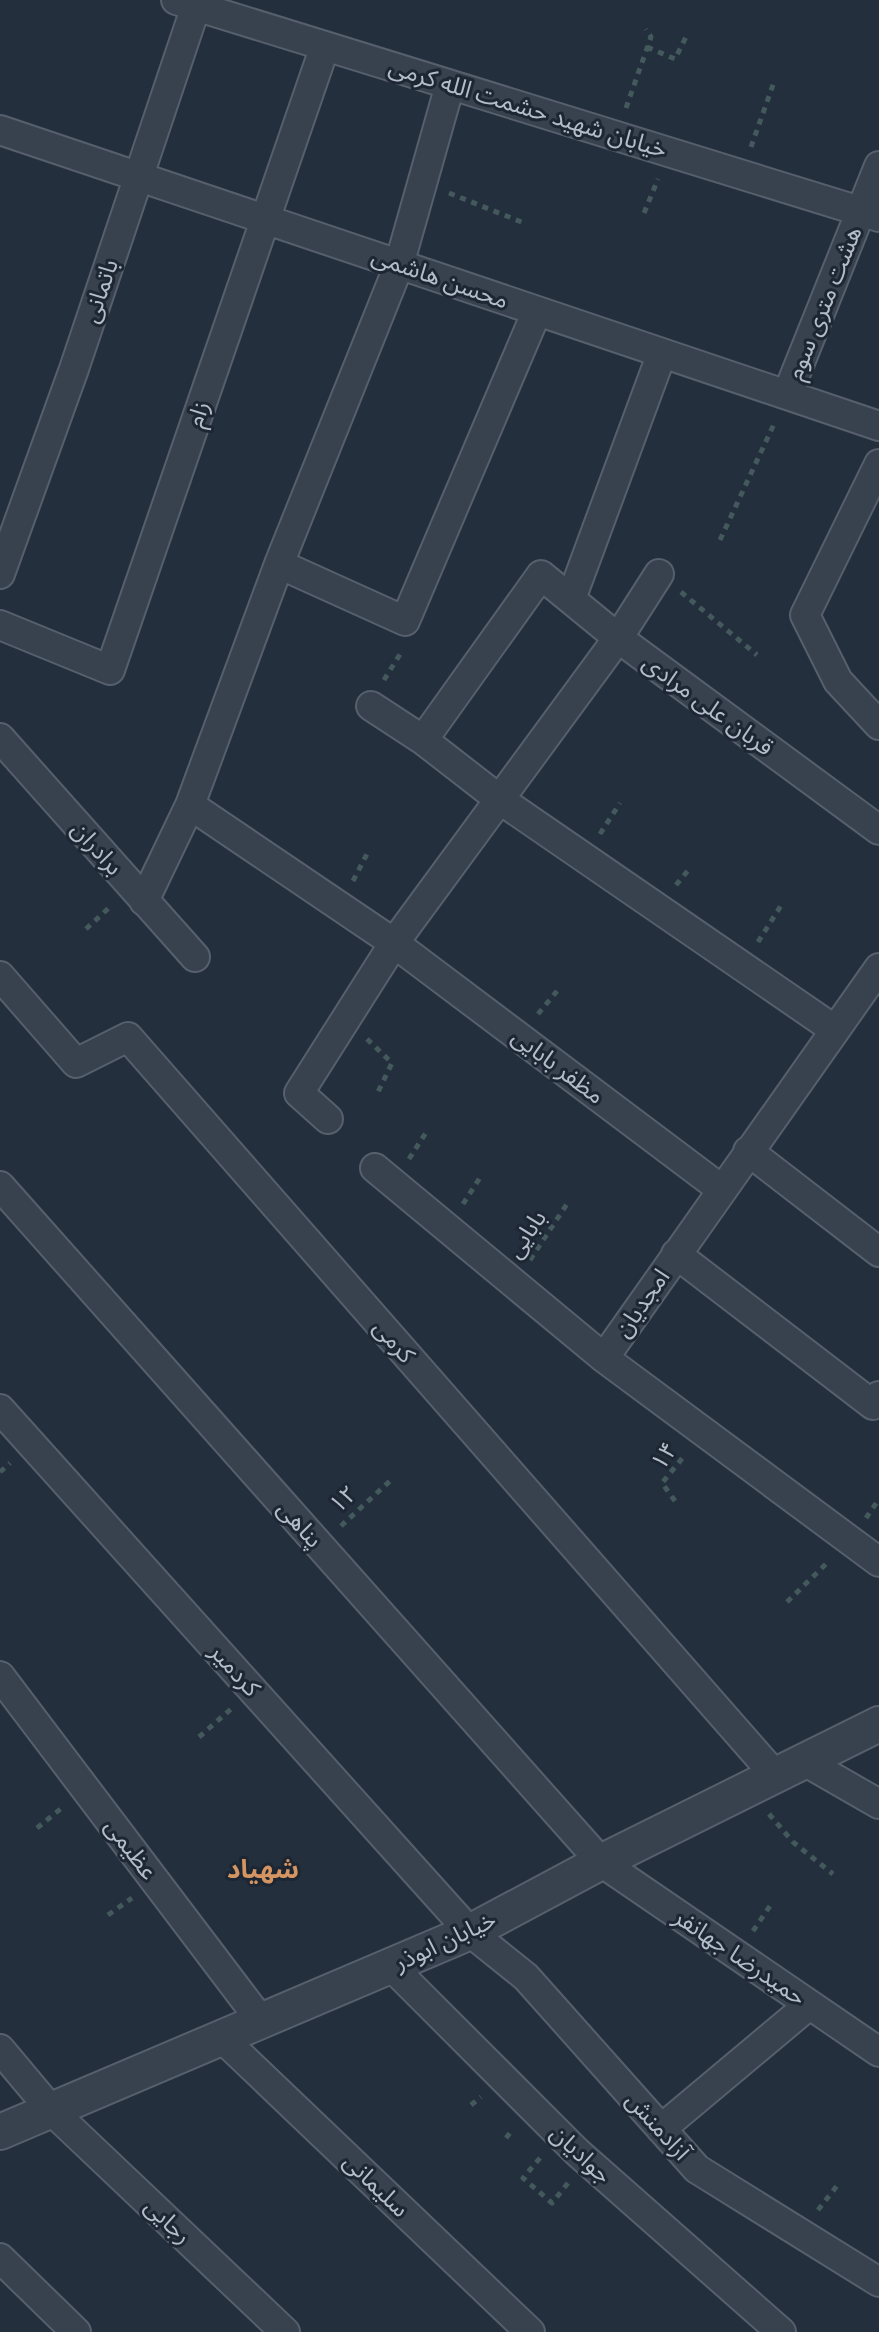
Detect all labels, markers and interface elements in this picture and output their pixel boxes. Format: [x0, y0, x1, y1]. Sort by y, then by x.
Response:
street label: خیابان شهید حشمت الله کرمی [386, 52, 670, 164]
street label: هشت متری سوم [781, 222, 871, 385]
street label: محسن هاشمی [368, 242, 512, 314]
street label: باتمانی [76, 255, 124, 327]
street label: زام [181, 397, 219, 432]
street label: قربان علی مرادی [637, 648, 779, 762]
street label: برادران [66, 815, 128, 881]
street label: مظفر بابایی [506, 1022, 610, 1110]
street label: بابایی [500, 1205, 552, 1263]
street label: امجدیان [608, 1263, 676, 1343]
street label: کرمی [367, 1313, 421, 1369]
street label: ۱۴ [645, 1437, 683, 1475]
street label: ۱۲ [323, 1479, 363, 1519]
street label: پناهی [271, 1495, 328, 1554]
street label: کردمیر [203, 1637, 267, 1703]
street label: عظیمی [99, 1813, 163, 1885]
district label: شهیاد [227, 1854, 299, 1885]
street label: حمیدرضا جهانفر [668, 1902, 811, 2011]
street label: خیابان ابوذر [389, 1905, 500, 1977]
street label: آزادمنش [620, 2086, 697, 2167]
street label: جوادیان [545, 2119, 617, 2189]
street label: سلیمانی [338, 2147, 414, 2223]
street label: رجایی [139, 2192, 197, 2250]

